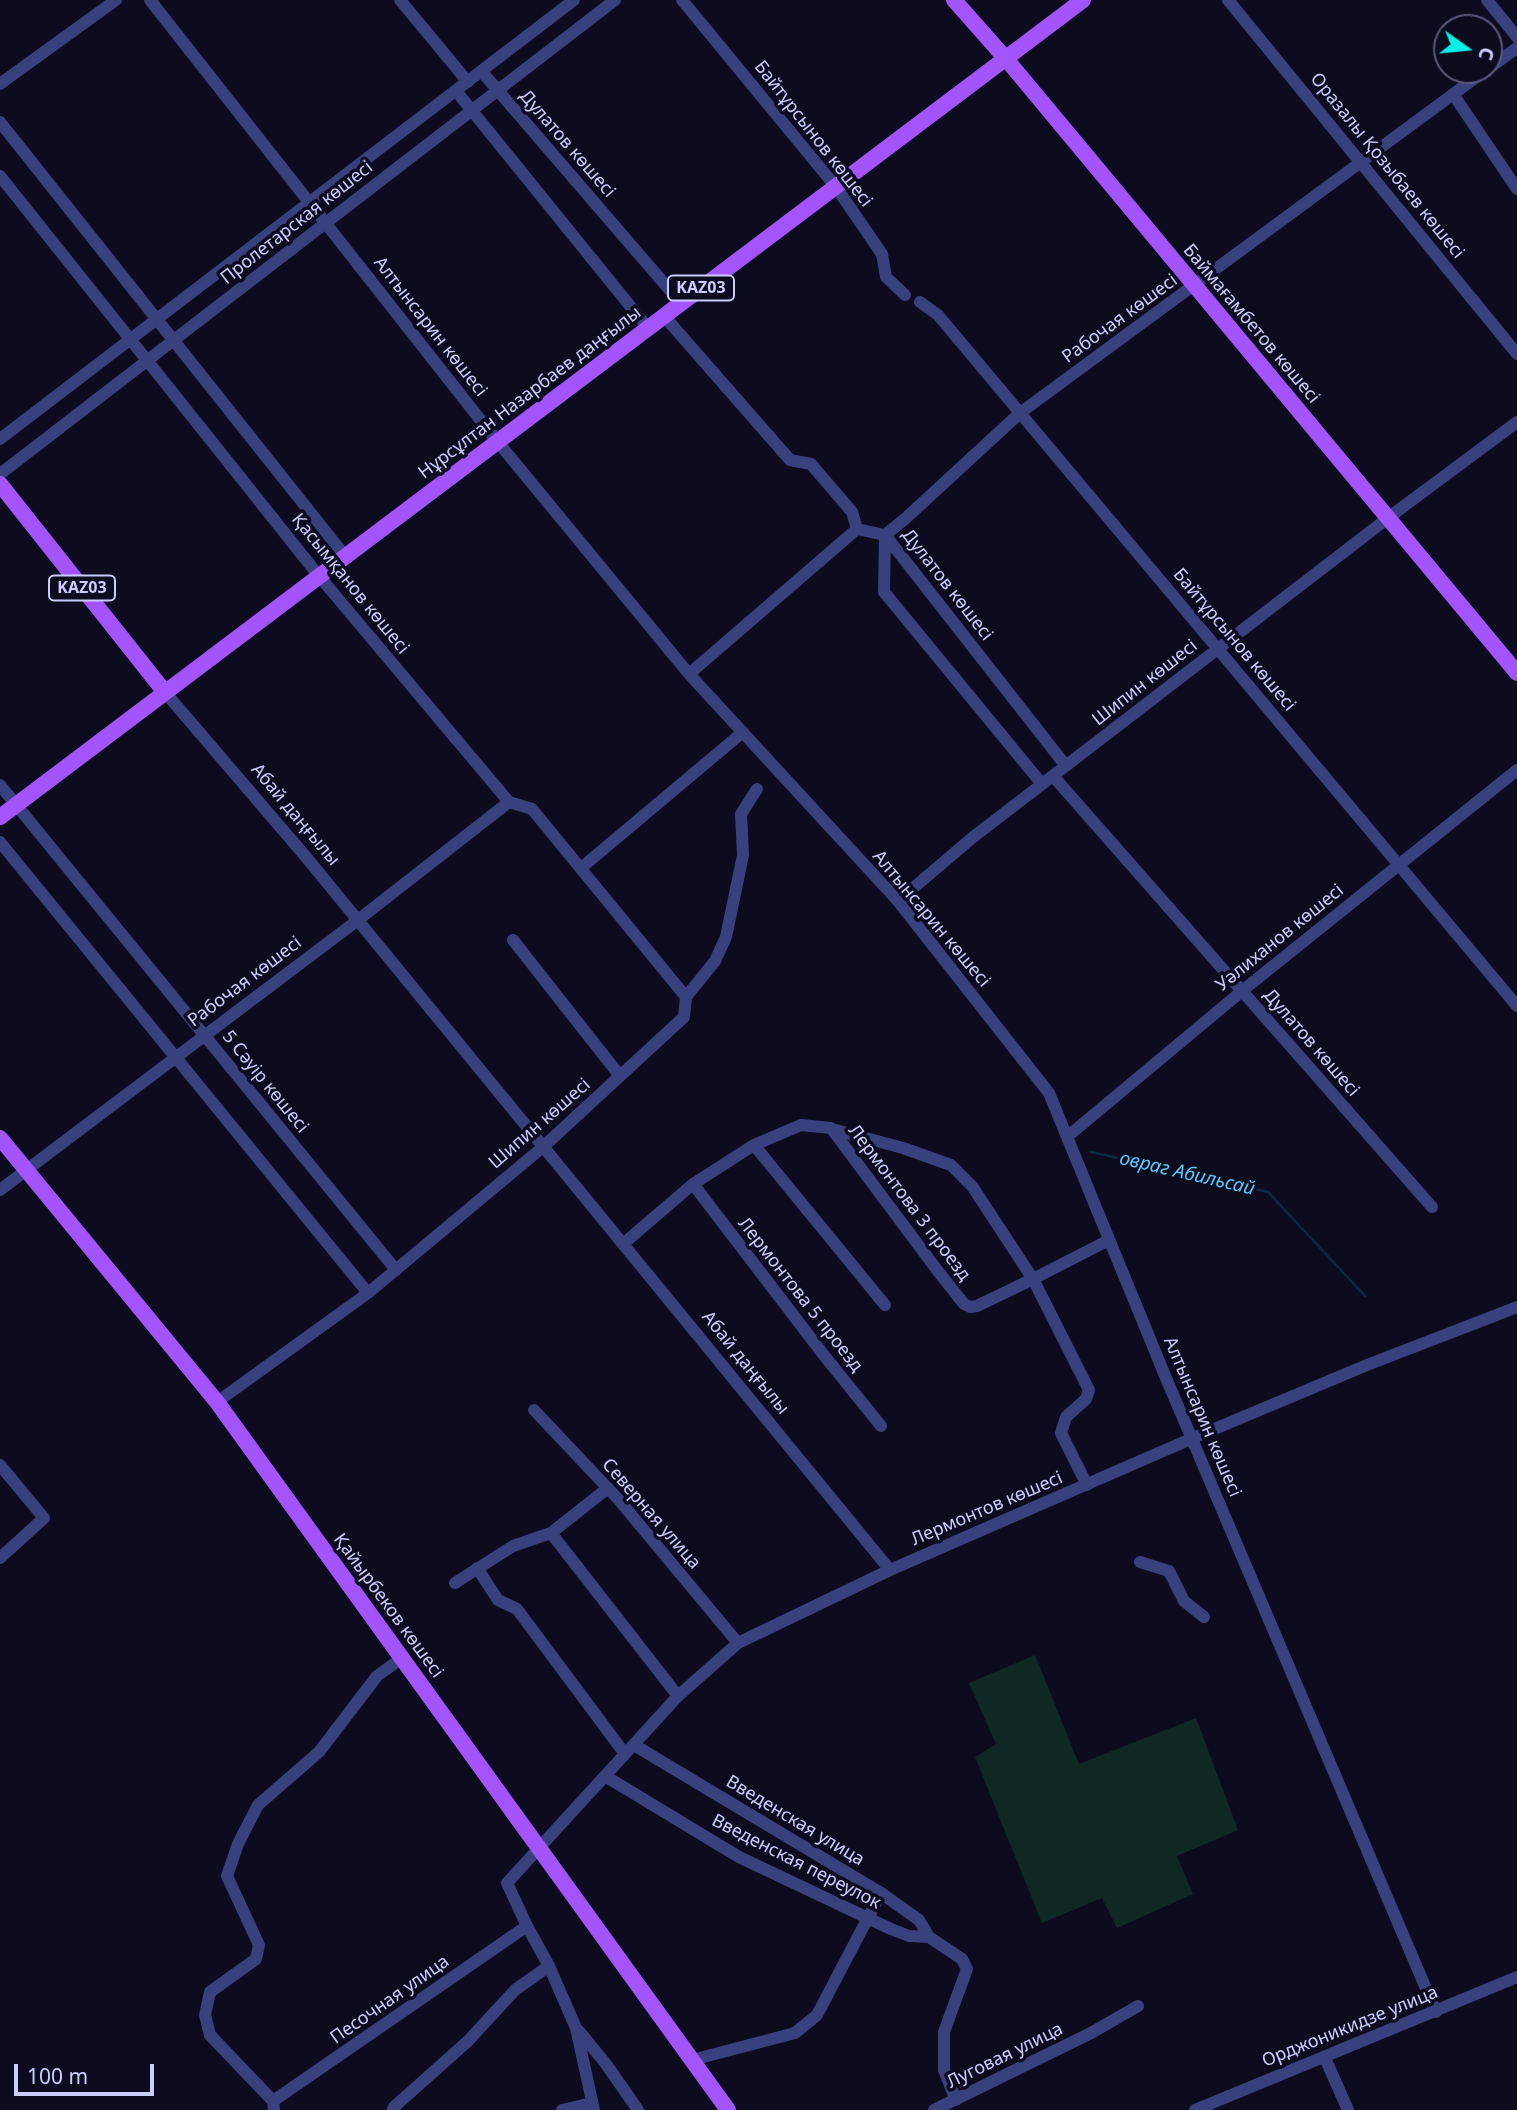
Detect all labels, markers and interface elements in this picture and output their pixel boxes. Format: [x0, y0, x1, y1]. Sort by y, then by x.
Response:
north arrow [1433, 14, 1503, 84]
text: С [1472, 45, 1500, 63]
street label: Байтұрсынов көшесі [749, 57, 877, 211]
street label: Оразалы Қозыбаев көшесі [1305, 69, 1469, 263]
street label: Дулатов көшесі [514, 86, 620, 202]
street label: Пролетарская көшесі [217, 157, 377, 289]
street label: Баймағамбетов көшесі [1178, 240, 1324, 408]
street label: Алтынсарин көшесі [369, 253, 491, 401]
street label: Рабочая көшесі [1058, 270, 1182, 368]
road number: KАZ03 [668, 276, 734, 300]
street label: Нұрсұлтан Назарбаев даңғылы [414, 302, 646, 484]
street label: Қасымқанов көшесі [287, 509, 413, 659]
street label: Дулатов көшесі [897, 525, 997, 645]
street label: Байтұрсынов көшесі [1168, 564, 1300, 716]
road number: KАZ03 [49, 576, 115, 600]
street label: Шипин көшесі [1088, 635, 1202, 731]
street label: Абай даңғылы [246, 760, 344, 870]
street label: Алтынсарин көшесі [868, 846, 994, 992]
street label: Уәлиханов көшесі [1212, 880, 1348, 996]
street label: Рабочая көшесі [184, 932, 306, 1032]
street label: Дулатов көшесі [1258, 985, 1364, 1101]
street label: 5 Сәуір көшесі [217, 1027, 313, 1137]
street label: Шипин көшесі [485, 1074, 595, 1174]
street label: Лермонтова 3 проезд [843, 1121, 975, 1285]
water label: овраг Абильсай [1117, 1147, 1257, 1201]
street label: Лермонтова 5 проезд [733, 1214, 867, 1376]
street label: Абай даңғылы [697, 1307, 793, 1419]
street label: Алтынсарин көшесі [1159, 1334, 1245, 1500]
street label: Северная улица [597, 1454, 705, 1574]
street label: Лермонтов көшесі [908, 1467, 1066, 1551]
street label: Қайырбеков көшесі [328, 1530, 448, 1682]
street label: Введенская улица [722, 1771, 868, 1871]
street label: Введенская переулок [708, 1810, 884, 1914]
street label: Песочная улица [326, 1951, 454, 2049]
street label: Орджоникидзе улица [1259, 1982, 1441, 2072]
street label: Луговая улица [943, 2019, 1067, 2093]
scale bar [18, 2050, 158, 2094]
text: 100 m [27, 2062, 88, 2090]

